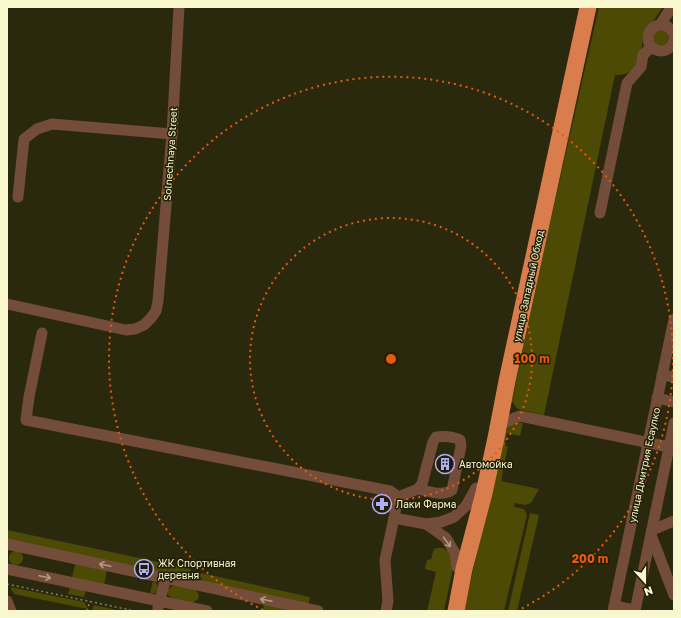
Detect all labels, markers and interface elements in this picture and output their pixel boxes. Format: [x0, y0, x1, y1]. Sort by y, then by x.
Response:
street label: Solnechnaya Street [161, 107, 179, 201]
street label: улица Западный Обход [510, 229, 546, 343]
text: 100 m [514, 351, 550, 366]
centre of rings [384, 352, 398, 366]
street label: улица Дмитрия Есаулко [626, 406, 662, 524]
building icon: Автомойка [434, 453, 456, 475]
place label: Автомойка [459, 458, 513, 470]
pharmacy icon: Лаки Фарма [371, 493, 393, 515]
place label: Лаки Фарма [396, 498, 456, 510]
one-way arrow [443, 536, 451, 547]
text: 200 m [572, 551, 608, 566]
place label: ЖК Спортивная деревня [158, 557, 236, 581]
bus stop icon: ЖК Спортивная деревня [133, 558, 155, 580]
one-way arrow [98, 561, 111, 569]
north arrow [625, 562, 665, 602]
one-way arrow [38, 573, 51, 581]
text: N [643, 584, 655, 599]
one-way arrow [260, 595, 273, 603]

